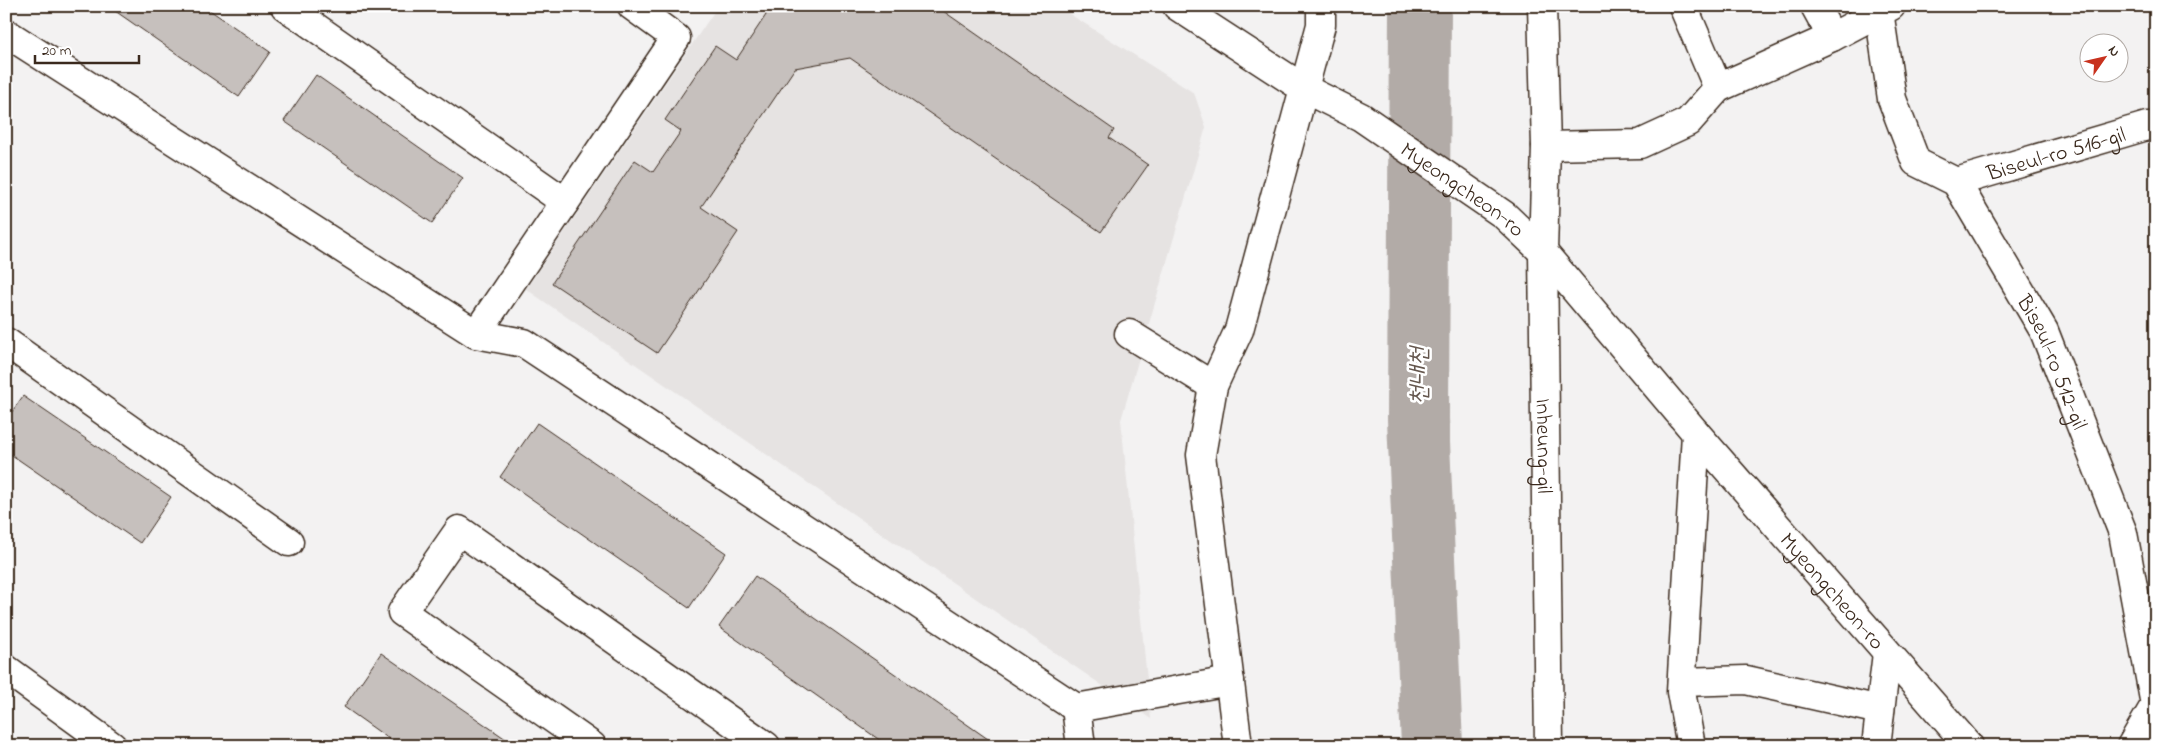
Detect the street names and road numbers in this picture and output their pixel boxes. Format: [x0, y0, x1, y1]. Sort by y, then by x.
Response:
street label: Biseul-ro 516-gil [1982, 120, 2130, 191]
street label: Myeongcheon-ro [1393, 135, 1531, 246]
street label: Biseul-ro 512-gil [2007, 289, 2094, 435]
street label: Inheung-gil [1525, 398, 1559, 494]
street label: Myeongcheon-ro [1771, 526, 1891, 658]

